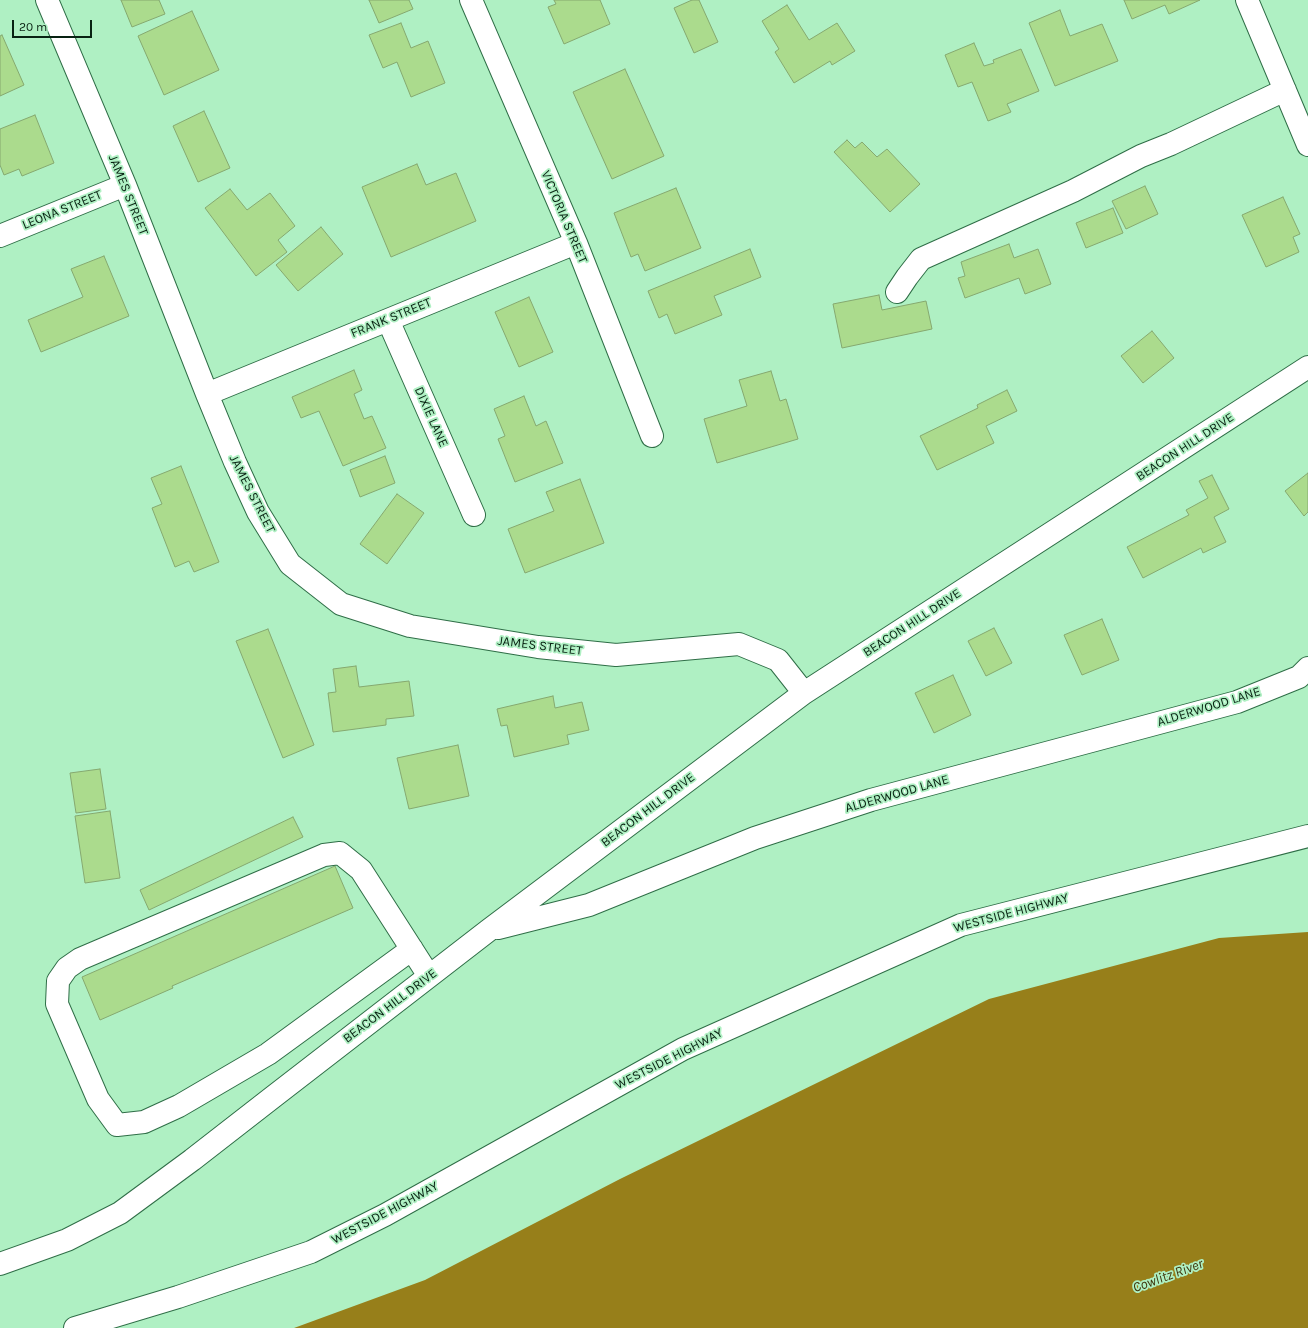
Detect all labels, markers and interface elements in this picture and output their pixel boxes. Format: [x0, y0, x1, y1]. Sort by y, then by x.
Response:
scale bar [14, 12, 94, 38]
text: 20 m [19, 20, 47, 34]
street label: JAMES STREET [105, 152, 151, 238]
street label: VICTORIA STREET [537, 168, 591, 266]
street label: LEONA STREET [20, 187, 104, 233]
street label: FRANK STREET [348, 295, 434, 341]
street label: DIXIE LANE [411, 384, 451, 450]
street label: BEACON HILL DRIVE [1133, 410, 1237, 484]
street label: JAMES STREET [226, 452, 278, 536]
street label: BEACON HILL DRIVE [860, 586, 964, 660]
street label: JAMES STREET [497, 633, 583, 659]
street label: ALDERWOOD LANE [1155, 684, 1263, 730]
street label: BEACON HILL DRIVE [598, 770, 698, 850]
street label: ALDERWOOD LANE [843, 772, 951, 816]
street label: WESTSIDE HIGHWAY [952, 890, 1070, 936]
street label: BEACON HILL DRIVE [340, 966, 440, 1046]
street label: WESTSIDE HIGHWAY [613, 1025, 725, 1093]
street label: WESTSIDE HIGHWAY [329, 1178, 441, 1248]
water label: Cowlitz River [1130, 1255, 1206, 1297]

